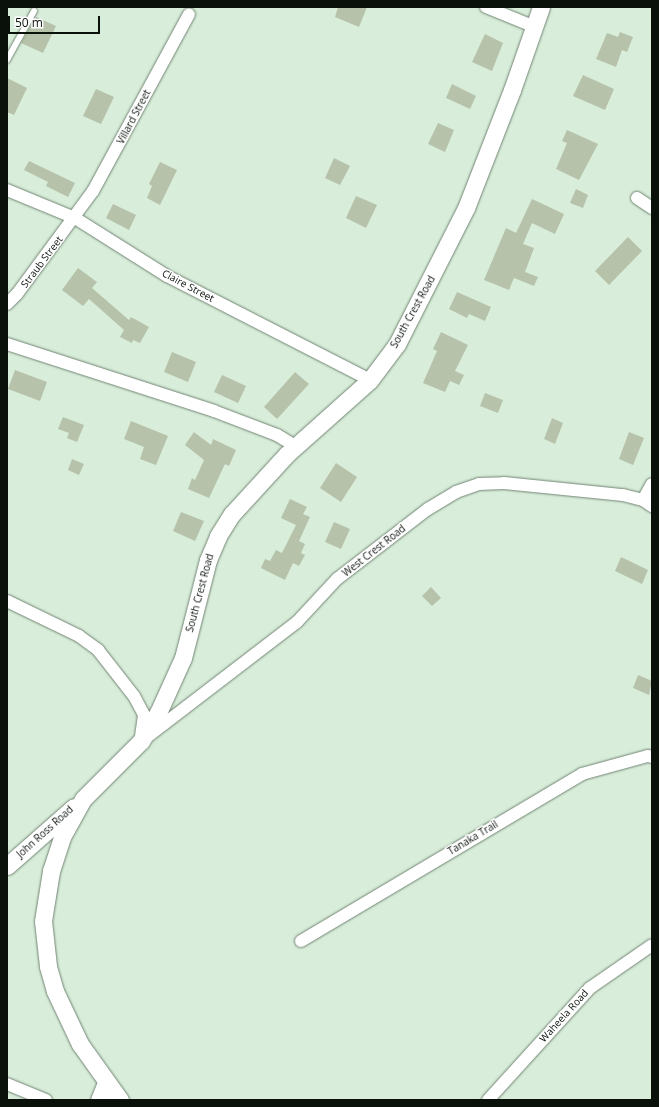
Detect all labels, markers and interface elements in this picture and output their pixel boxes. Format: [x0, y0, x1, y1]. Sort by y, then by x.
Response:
scale bar [10, 8, 102, 34]
text: 50 m [15, 14, 43, 31]
street label: Villard Street [115, 88, 153, 146]
street label: Straub Street [19, 234, 65, 290]
street label: Claire Street [160, 267, 216, 305]
street label: South Crest Road [388, 274, 438, 350]
street label: West Crest Road [340, 523, 408, 579]
street label: South Crest Road [184, 552, 216, 634]
street label: John Ross Road [14, 804, 76, 860]
street label: Tanaka Trail [446, 818, 500, 858]
street label: Waheela Road [537, 987, 591, 1045]

